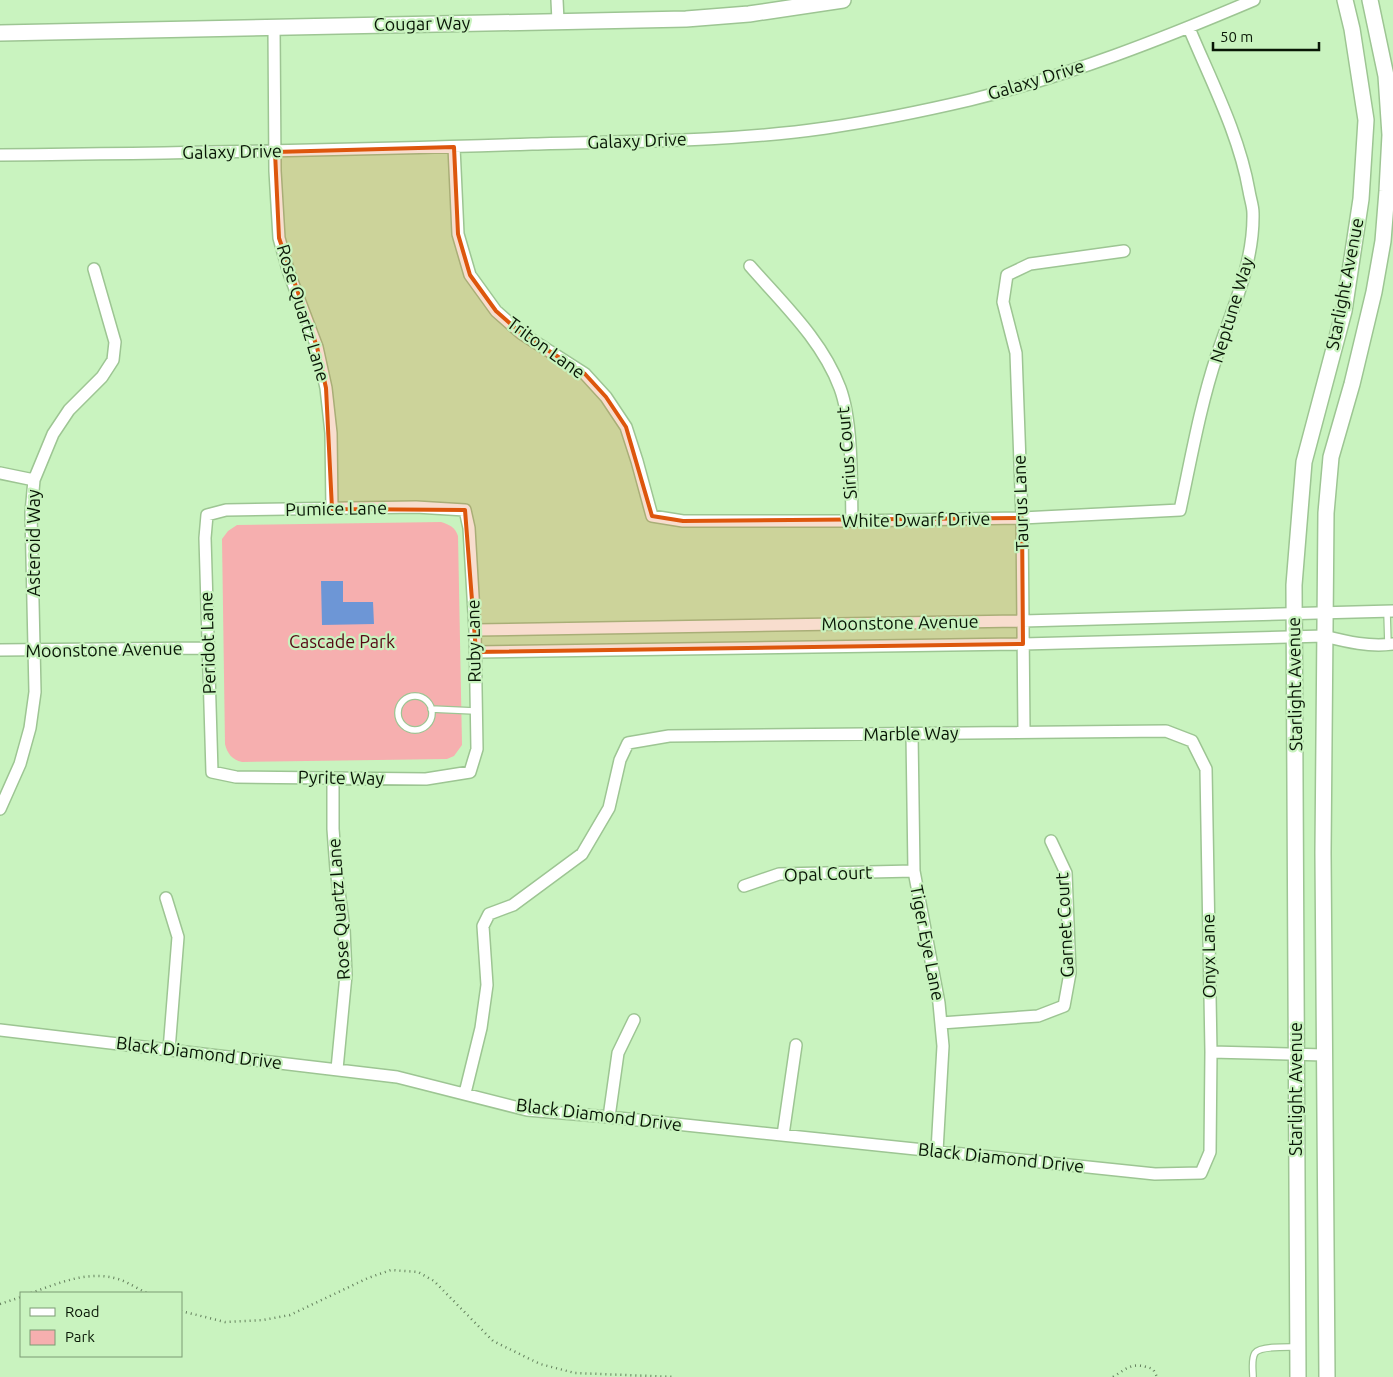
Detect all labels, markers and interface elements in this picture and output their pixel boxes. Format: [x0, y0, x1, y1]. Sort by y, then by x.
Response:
street label: Cougar Way [374, 12, 471, 34]
scale bar [1213, 20, 1319, 52]
text: 50 m [1220, 28, 1253, 45]
street label: Galaxy Drive [985, 55, 1086, 103]
street label: Galaxy Drive [587, 128, 687, 152]
street label: Galaxy Drive [182, 140, 282, 162]
street label: Starlight Avenue [1321, 216, 1367, 352]
street label: Rose Quartz Lane [273, 242, 334, 384]
street label: Neptune Way [1206, 254, 1257, 365]
street label: Triton Lane [504, 312, 589, 382]
street label: Sirius Court [832, 406, 860, 500]
street label: Taurus Lane [1008, 454, 1032, 552]
street label: Asteroid Way [23, 489, 43, 597]
street label: Pumice Lane [285, 497, 387, 519]
street label: White Dwarf Drive [841, 508, 990, 530]
street label: Peridot Lane [195, 591, 219, 695]
street label: Ruby Lane [462, 599, 484, 683]
street label: Moonstone Avenue [821, 611, 979, 633]
street label: Starlight Avenue [1283, 617, 1305, 751]
park label: Cascade Park [289, 631, 395, 651]
street label: Moonstone Avenue [25, 638, 183, 660]
street label: Marble Way [863, 722, 959, 744]
street label: Pyrite Way [298, 766, 385, 788]
street label: Rose Quartz Lane [323, 837, 354, 981]
street label: Opal Court [783, 861, 872, 885]
street label: Garnet Court [1051, 872, 1077, 978]
street label: Tiger Eye Lane [907, 883, 949, 1002]
street label: Onyx Lane [1197, 913, 1219, 999]
street label: Starlight Avenue [1285, 1022, 1305, 1156]
street label: Black Diamond Drive [115, 1032, 283, 1072]
street label: Black Diamond Drive [515, 1094, 683, 1134]
street label: Black Diamond Drive [917, 1138, 1085, 1176]
legend [20, 1292, 182, 1357]
text: Road [65, 1303, 100, 1320]
text: Park [65, 1328, 95, 1345]

